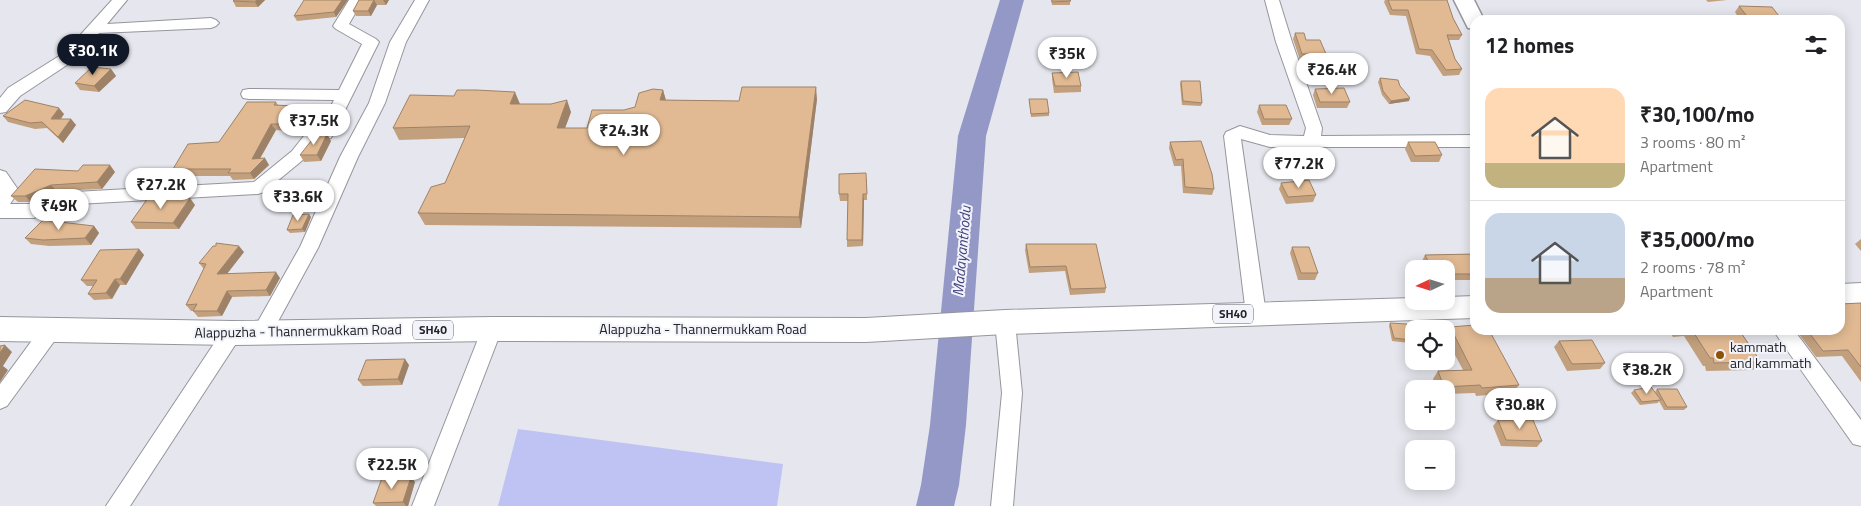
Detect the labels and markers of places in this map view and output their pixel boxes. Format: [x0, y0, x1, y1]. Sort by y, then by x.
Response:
pin: ₹30.1K [52, 34, 134, 76]
pin: ₹35K [1037, 36, 1097, 79]
pin: ₹26.4K [1291, 52, 1373, 95]
pin: ₹37.5K [273, 104, 355, 146]
pin: ₹24.3K [583, 114, 665, 156]
pin: ₹77.2K [1258, 146, 1340, 189]
pin: ₹27.2K [120, 168, 202, 210]
pin: ₹33.6K [257, 180, 339, 222]
pin: ₹49K [29, 188, 89, 231]
place label: kammath and kammath [1730, 336, 1812, 373]
marker: kammath and kammath [1714, 349, 1726, 361]
pin: ₹38.2K [1606, 352, 1688, 395]
pin: ₹30.8K [1479, 388, 1561, 430]
pin: ₹22.5K [351, 448, 433, 490]

